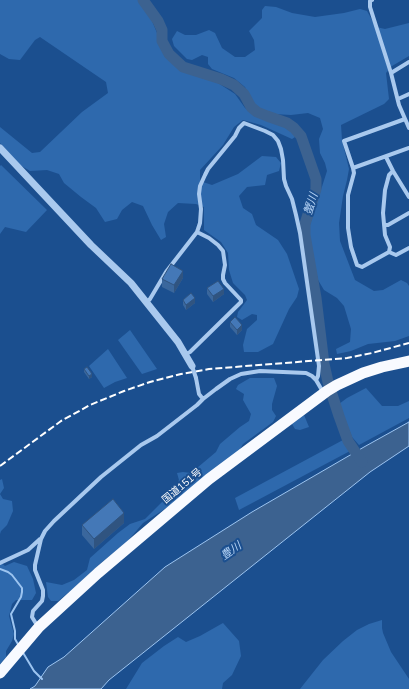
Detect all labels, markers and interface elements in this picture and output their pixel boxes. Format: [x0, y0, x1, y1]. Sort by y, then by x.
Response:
water label: 蟹川 [301, 192, 321, 216]
street label: 国道151号 [160, 466, 204, 506]
water label: 豊川 [218, 539, 244, 563]

